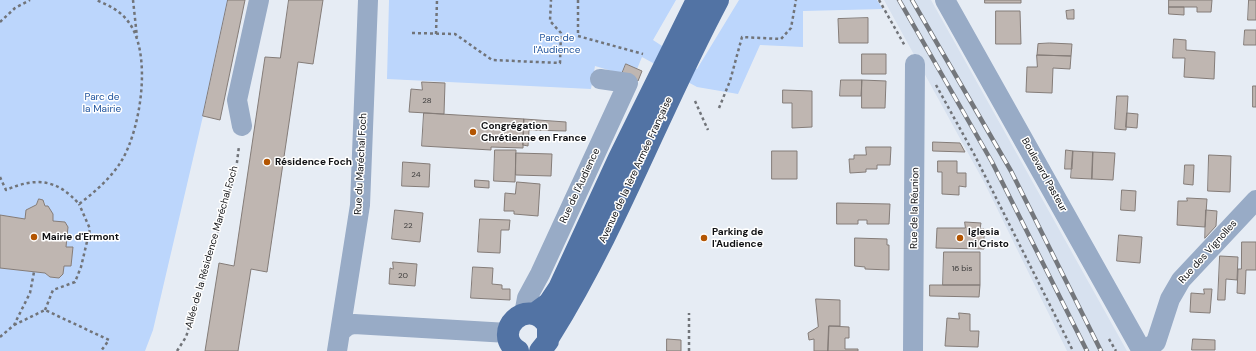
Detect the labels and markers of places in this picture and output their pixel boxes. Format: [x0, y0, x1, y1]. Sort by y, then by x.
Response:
place label: Congrégation Chrétienne en France [481, 120, 587, 144]
marker: Congrégation Chrétienne en France [468, 127, 478, 137]
place label: Résidence Foch [275, 156, 352, 168]
marker: Résidence Foch [262, 157, 272, 167]
place label: Parking de l'Audience [712, 226, 763, 250]
place label: Iglesia ni Cristo [968, 226, 1009, 250]
place label: Mairie d'Ermont [42, 231, 119, 243]
marker: Mairie d'Ermont [29, 232, 39, 242]
marker: Parking de l'Audience [699, 233, 709, 243]
marker: Iglesia ni Cristo [955, 233, 965, 243]

